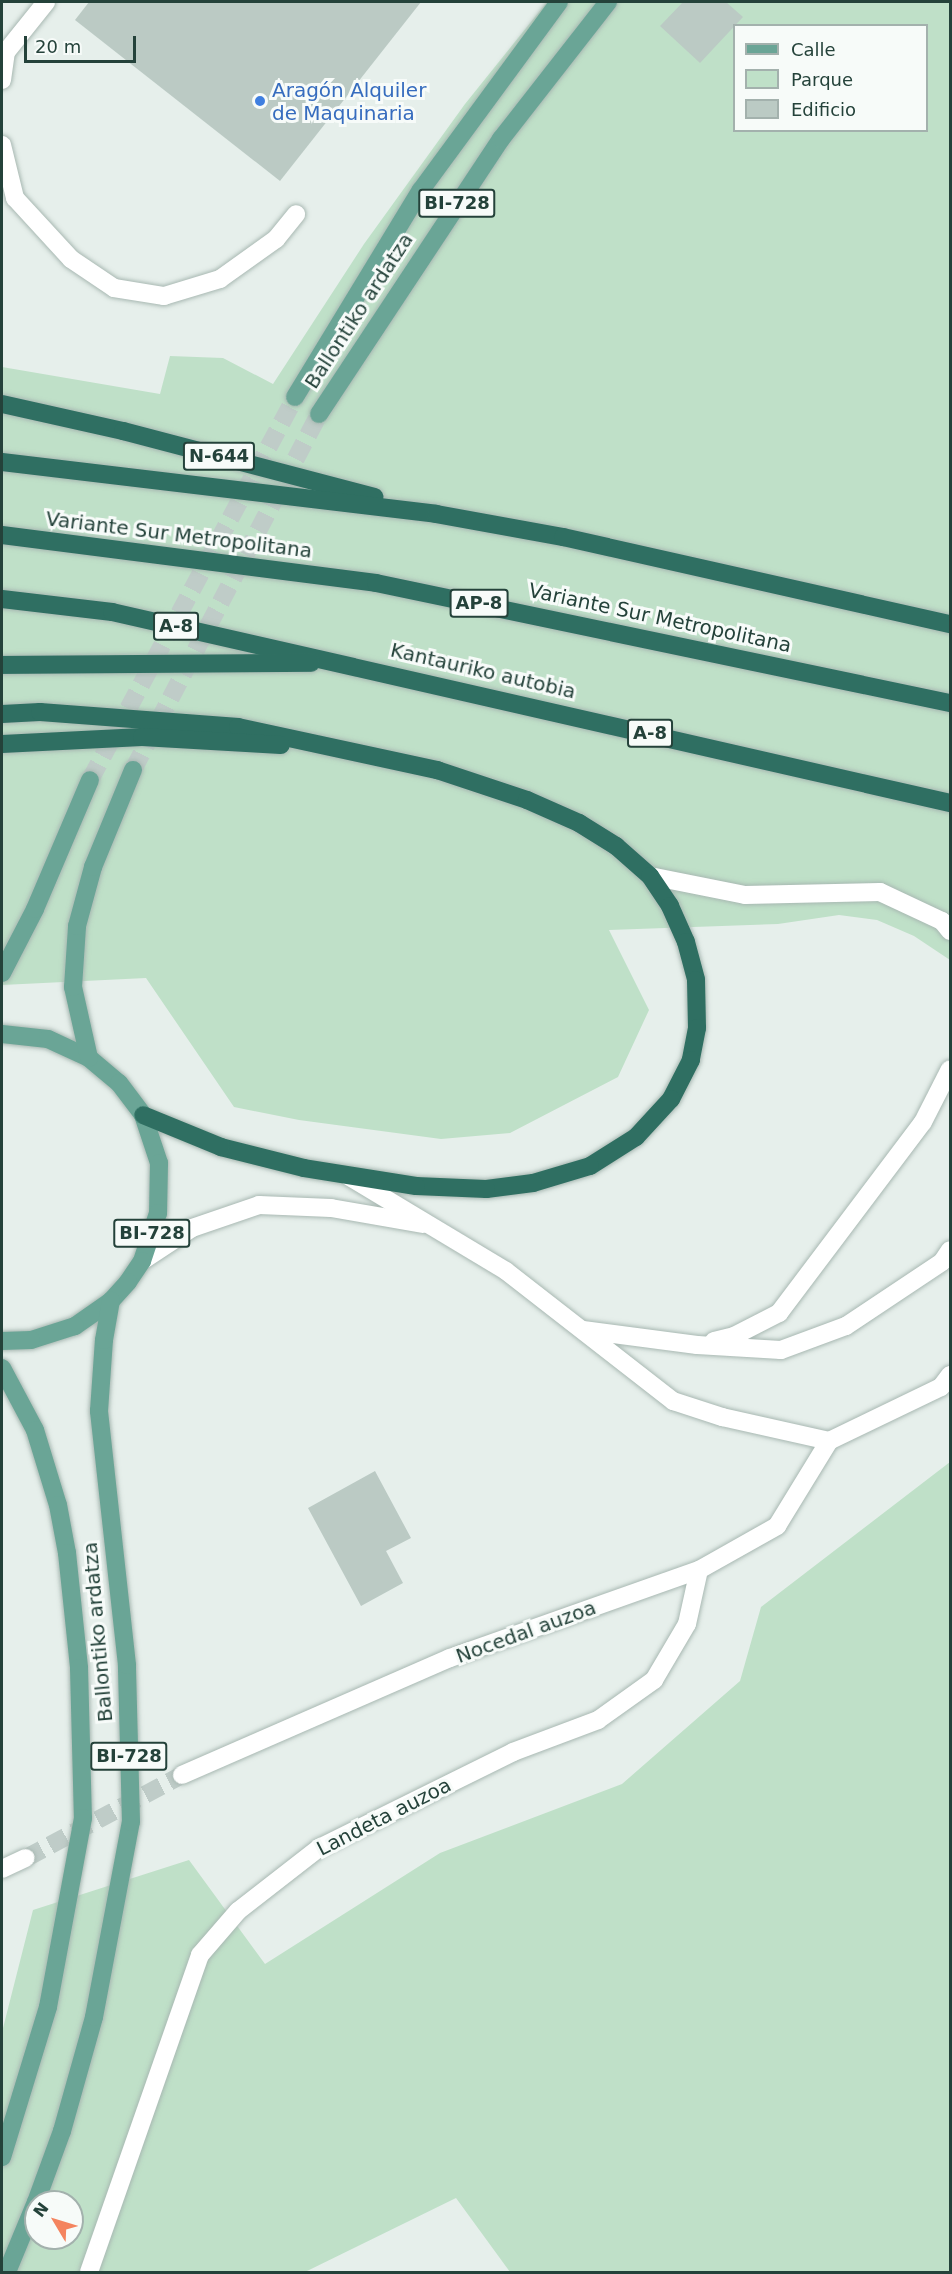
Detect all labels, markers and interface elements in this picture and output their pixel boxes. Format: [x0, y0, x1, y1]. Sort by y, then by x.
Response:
scale bar [27, 24, 140, 62]
legend [733, 24, 928, 132]
text: 20 m [35, 36, 81, 57]
text: Calle [791, 39, 836, 60]
text: Parque [791, 69, 853, 90]
place label: Aragón Alquiler de Maquinaria [272, 78, 426, 125]
marker: Aragón Alquiler de Maquinaria [253, 94, 267, 108]
text: Edificio [791, 99, 856, 120]
road number: BI-728 [418, 188, 496, 218]
street label: Ballontiko ardatza [300, 229, 418, 393]
road number: N-644 [182, 441, 256, 471]
street label: Variante Sur Metropolitana [45, 507, 313, 563]
street label: Variante Sur Metropolitana [526, 578, 794, 658]
road number: AP-8 [449, 588, 509, 618]
road number: A-8 [152, 611, 200, 641]
street label: Kantauriko autobia [388, 638, 578, 704]
road number: A-8 [626, 718, 674, 748]
road number: BI-728 [113, 1218, 191, 1248]
street label: Ballontiko ardatza [78, 1541, 118, 1723]
street label: Nocedal auzoa [453, 1596, 599, 1668]
road number: BI-728 [90, 1741, 168, 1771]
street label: Landeta auzoa [313, 1773, 455, 1861]
north arrow [24, 2190, 84, 2250]
text: N [29, 2199, 53, 2221]

